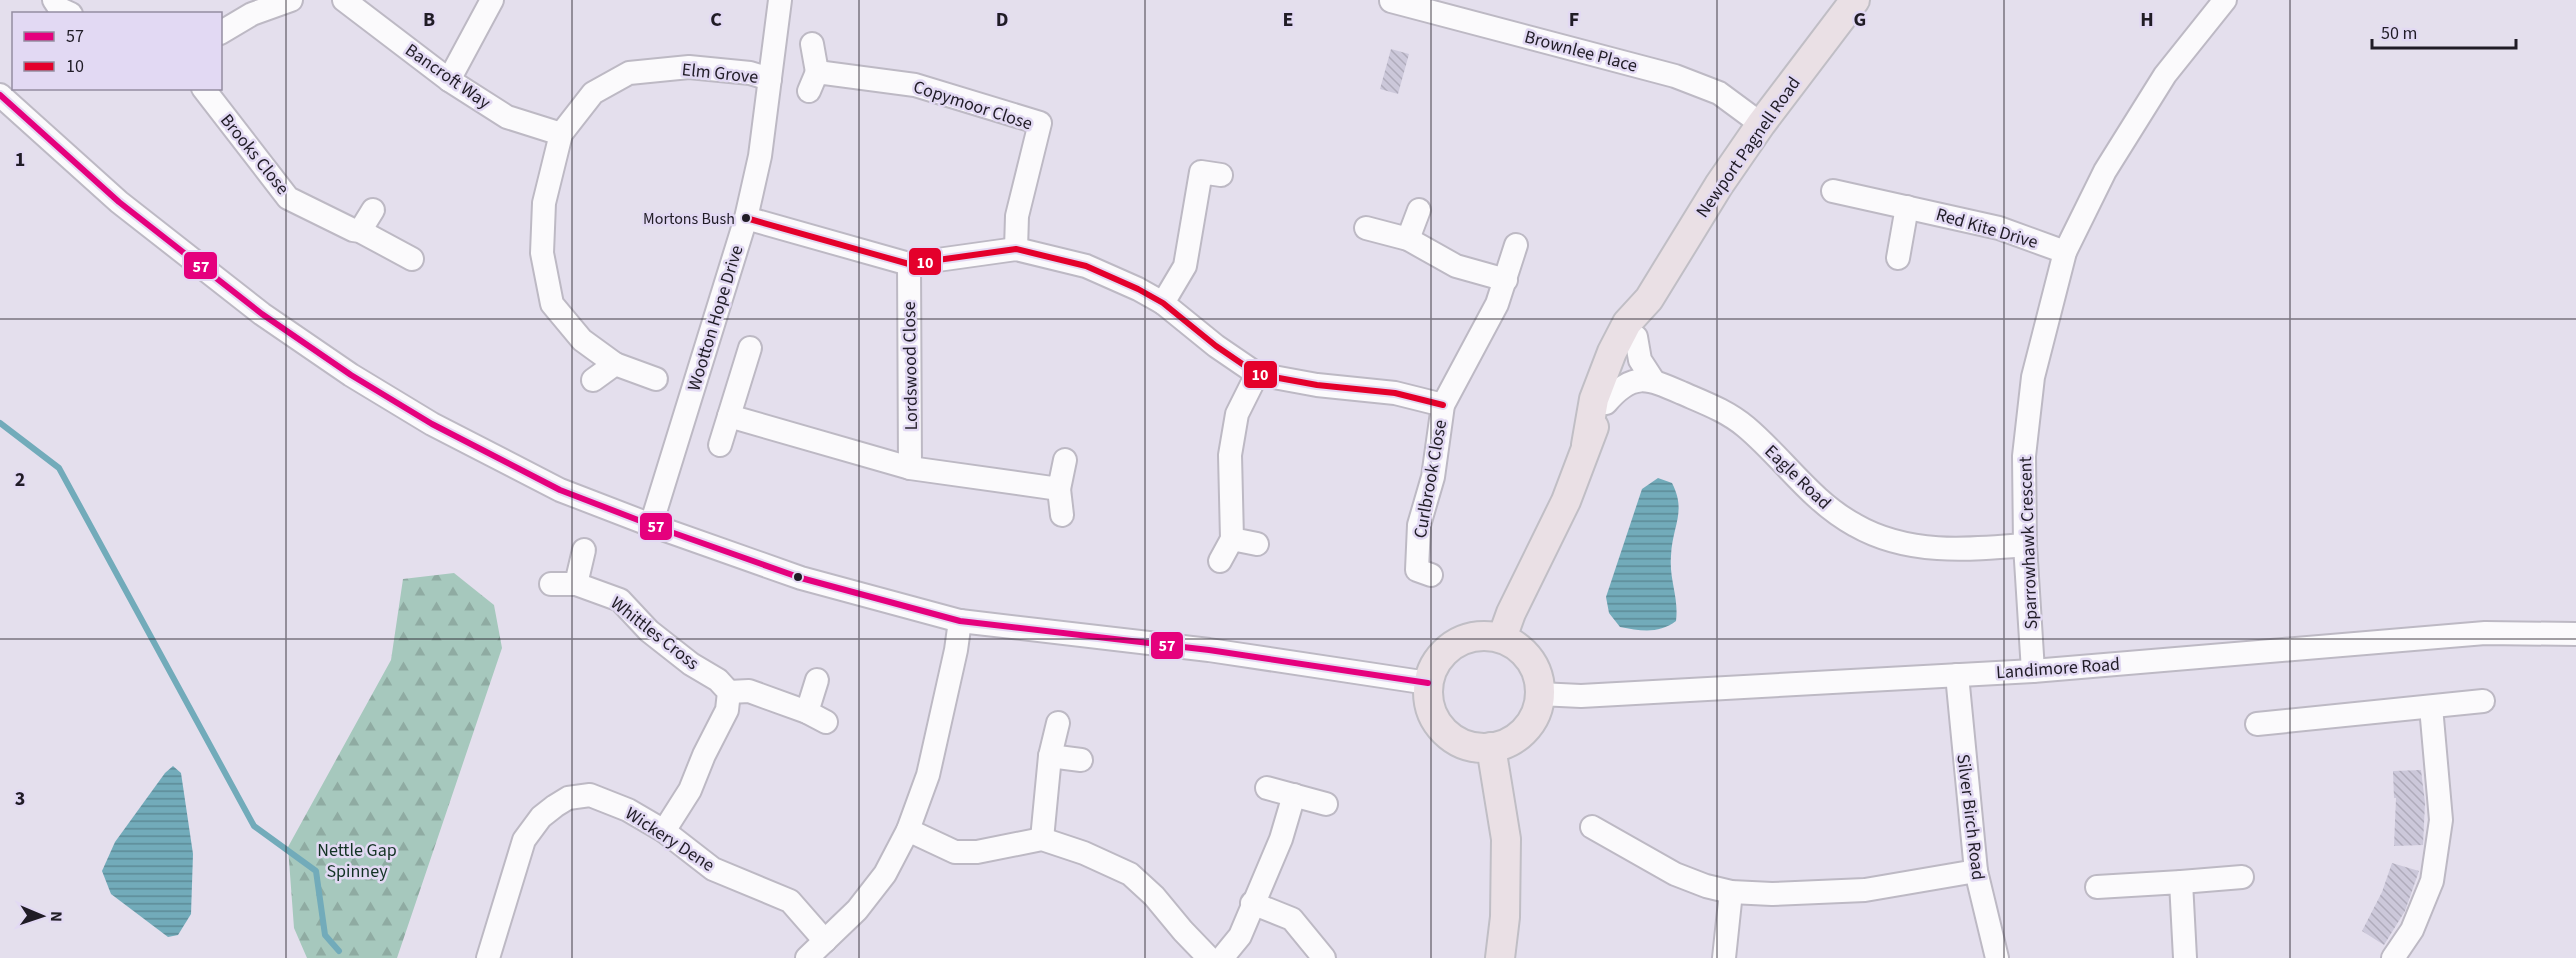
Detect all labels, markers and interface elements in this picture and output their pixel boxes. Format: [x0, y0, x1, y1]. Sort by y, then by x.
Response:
text: B [423, 6, 435, 34]
text: C [710, 6, 722, 34]
text: D [996, 6, 1008, 34]
text: E [1283, 6, 1293, 34]
text: F [1569, 6, 1579, 34]
text: G [1854, 6, 1866, 34]
text: H [2140, 6, 2154, 34]
legend [12, 12, 222, 90]
scale bar [2372, 12, 2516, 50]
text: 50 m [2381, 21, 2417, 46]
text: 57 [66, 24, 84, 49]
street label: Brownlee Place [1522, 24, 1640, 79]
street label: Bancroft Way [400, 38, 496, 115]
text: 10 [66, 54, 84, 79]
street label: Elm Grove [680, 57, 759, 90]
street label: Newport Pagnell Road [1690, 72, 1807, 223]
street label: Copymoor Close [910, 74, 1036, 136]
street label: Brooks Close [214, 109, 295, 200]
text: 1 [15, 146, 25, 174]
street label: Red Kite Drive [1933, 202, 2041, 255]
place label: Mortons Bush [643, 208, 735, 230]
marker: Mortons Bush [740, 212, 752, 224]
street label: Wootton Hope Drive [681, 242, 750, 394]
line badge: 10 [908, 247, 942, 276]
line badge: 57 [183, 251, 218, 280]
text: 10 [917, 252, 933, 274]
text: 57 [193, 256, 209, 278]
street label: Lordswood Close [897, 301, 924, 431]
line badge: 10 [1243, 360, 1278, 389]
text: 10 [1252, 364, 1268, 386]
street label: Curlbrook Close [1408, 418, 1453, 540]
street label: Eagle Road [1759, 439, 1836, 515]
street label: Sparrowhawk Crescent [2013, 456, 2044, 630]
text: 2 [15, 466, 25, 494]
line badge: 57 [639, 512, 673, 541]
text: 57 [648, 516, 664, 538]
unlabelled marker [792, 571, 804, 583]
street label: Whittles Cross [605, 591, 704, 676]
line badge: 57 [1150, 631, 1184, 660]
text: 57 [1159, 635, 1175, 657]
street label: Landimore Road [1995, 652, 2121, 685]
street label: Silver Birch Road [1950, 752, 1991, 882]
text: 3 [15, 785, 25, 813]
street label: Wickery Dene [620, 801, 719, 878]
park label: Nettle Gap Spinney [317, 838, 397, 884]
north arrow [12, 886, 72, 946]
text: N [45, 911, 67, 922]

